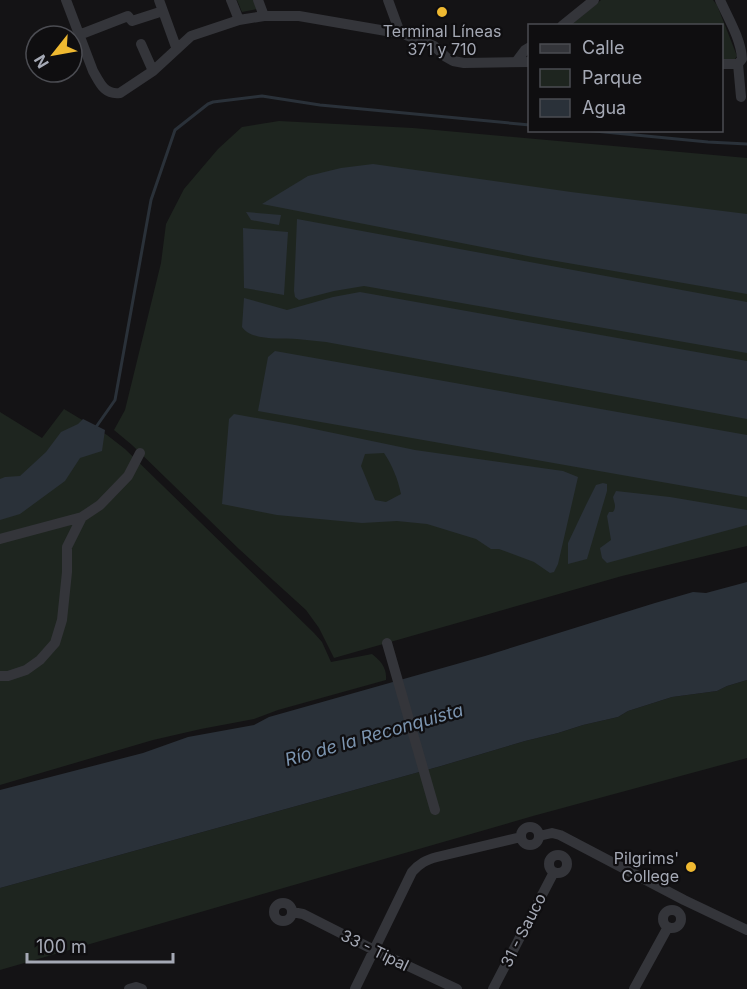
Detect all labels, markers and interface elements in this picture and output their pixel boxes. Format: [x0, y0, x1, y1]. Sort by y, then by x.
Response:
marker: Terminal Líneas 371 y 710 [435, 5, 449, 19]
place label: Terminal Líneas 371 y 710 [383, 21, 501, 59]
north arrow [24, 24, 84, 84]
legend [528, 24, 723, 132]
text: Calle [582, 37, 624, 58]
text: N [29, 51, 53, 72]
text: Parque [582, 67, 642, 88]
text: Agua [582, 97, 626, 118]
water label: Río de la Reconquista [282, 699, 465, 770]
place label: Pilgrims' College [614, 848, 679, 886]
marker: Pilgrims' College [684, 860, 698, 874]
street label: 31 - Sauco [496, 890, 550, 970]
street label: 33 - Tipal [338, 925, 412, 975]
scale bar [27, 926, 172, 964]
text: 100 m [36, 936, 87, 957]

